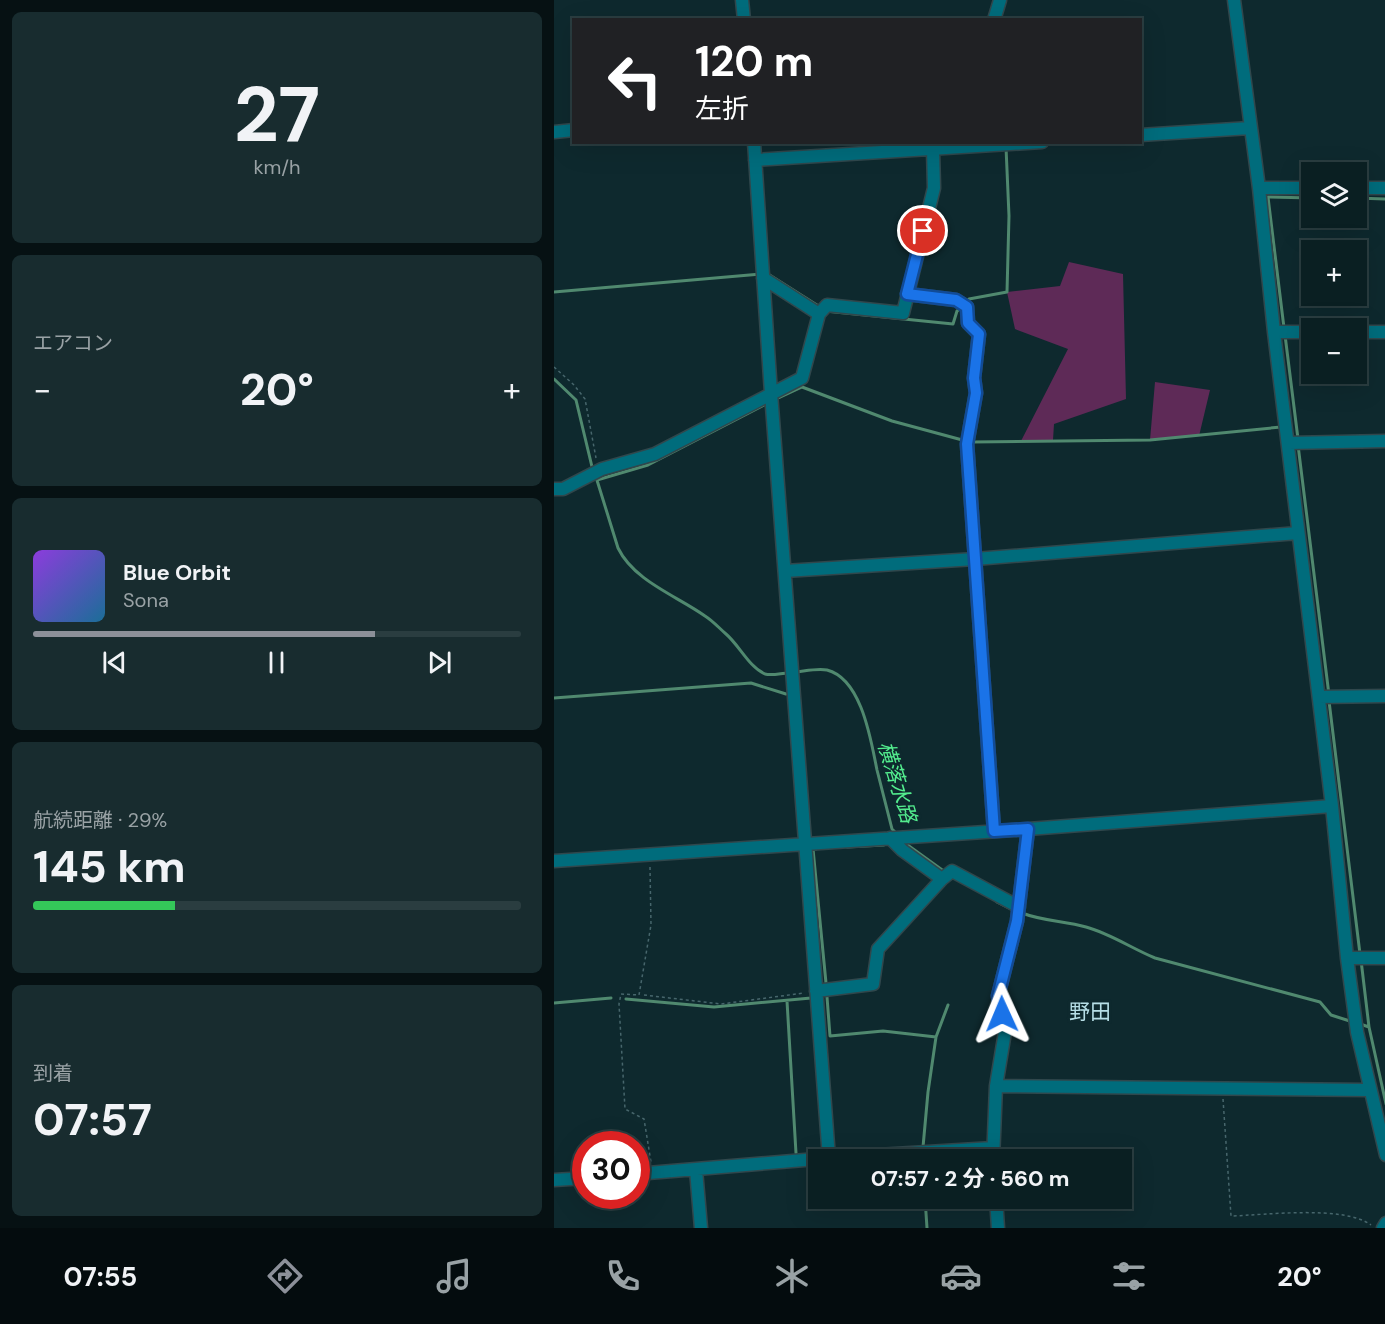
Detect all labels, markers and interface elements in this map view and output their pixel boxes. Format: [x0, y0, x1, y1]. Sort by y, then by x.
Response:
text: 120 m [695, 34, 813, 89]
icon: left [596, 42, 674, 120]
text: 27 [234, 64, 320, 165]
text: 左折 [695, 91, 749, 126]
text: km/h [253, 154, 301, 180]
map controls [1301, 162, 1367, 384]
button: layers [1301, 162, 1367, 228]
pin [897, 205, 948, 256]
icon: arrive [906, 214, 939, 247]
button: + [1301, 240, 1367, 306]
button: − [1301, 318, 1367, 384]
text: エアコン [33, 330, 113, 356]
text: 20° [240, 360, 314, 419]
text: − [33, 368, 51, 411]
text: + [503, 368, 521, 411]
text: Blue Orbit [123, 558, 231, 587]
text: Sona [123, 587, 169, 613]
icon: previous [98, 646, 131, 679]
icon: pause [260, 646, 293, 679]
icon: next [423, 646, 456, 679]
water label: 横落水路 [871, 738, 923, 828]
text: 航続距離 · 29% [33, 807, 167, 833]
text: 145 km [33, 837, 186, 896]
position arrow [970, 982, 1034, 1046]
district label: 野田 [1069, 998, 1111, 1026]
text: 到着 [33, 1060, 73, 1086]
text: 07:57 [33, 1090, 152, 1149]
speed limit sign: 30 [572, 1131, 650, 1209]
text: 07:57 · 2 分 · 560 m [871, 1164, 1069, 1193]
icon: directions [264, 1255, 306, 1297]
icon: music [433, 1255, 475, 1297]
icon: phone [602, 1255, 644, 1297]
icon: climate [771, 1255, 813, 1297]
icon: car [940, 1255, 982, 1297]
icon: filters [1108, 1255, 1150, 1297]
text: 07:55 [63, 1259, 137, 1294]
text: 20° [1277, 1259, 1322, 1294]

